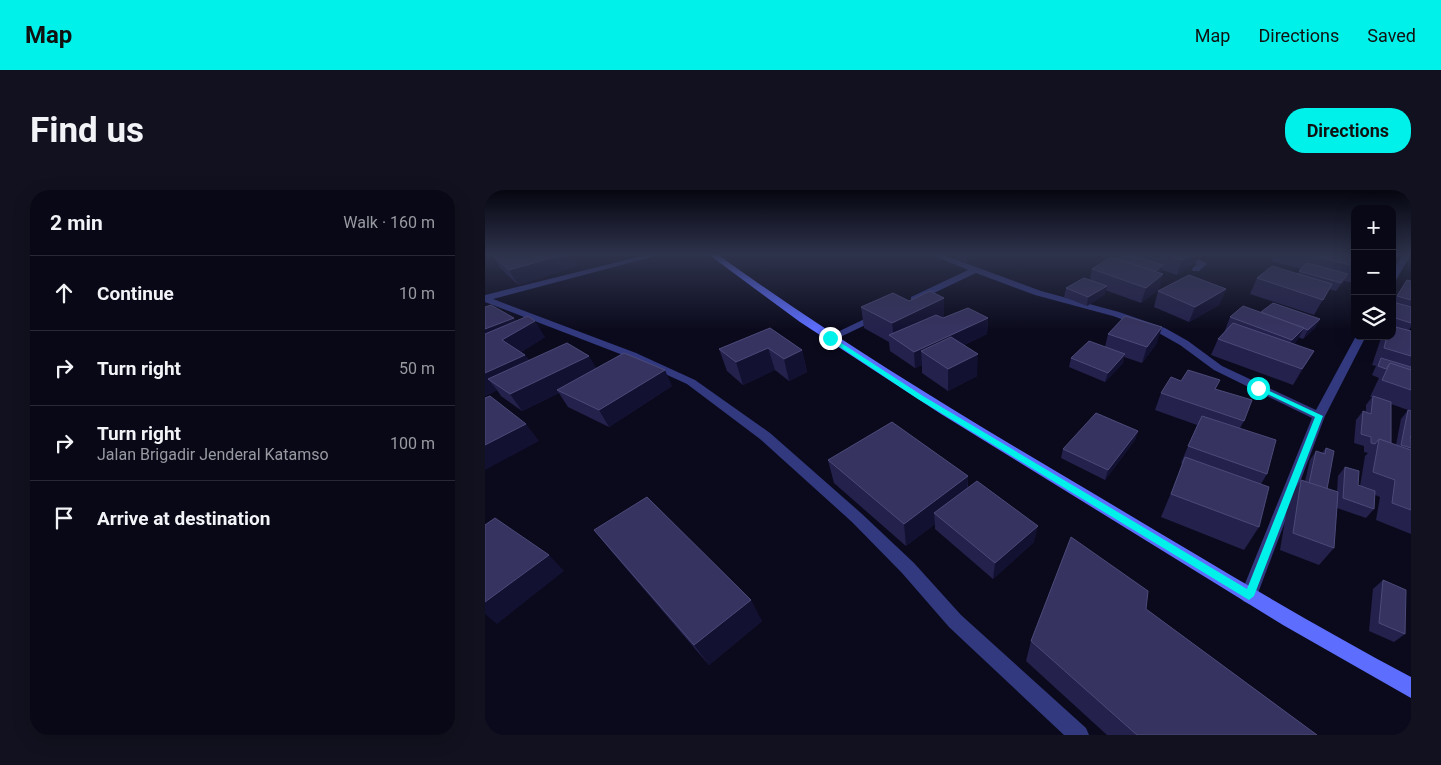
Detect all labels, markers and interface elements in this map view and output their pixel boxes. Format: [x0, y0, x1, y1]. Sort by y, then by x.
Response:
text: Map [25, 21, 72, 49]
text: Map [1195, 25, 1230, 46]
text: Directions [1258, 25, 1339, 46]
text: Saved [1367, 25, 1416, 46]
button: Directions [1285, 108, 1411, 153]
text: Find us [30, 110, 144, 151]
map controls [1351, 205, 1396, 340]
button: + [1351, 205, 1396, 250]
text: 2 min [50, 211, 103, 235]
text: Walk · 160 m [343, 213, 435, 232]
button: − [1351, 250, 1396, 295]
icon: ahead [50, 279, 78, 307]
text: Continue [97, 282, 174, 305]
text: 10 m [399, 284, 435, 303]
button: layers [1351, 295, 1396, 340]
route end [819, 327, 842, 350]
icon: right [50, 354, 78, 382]
text: Turn right [97, 357, 181, 380]
text: 50 m [399, 359, 435, 378]
route start [1247, 377, 1270, 400]
text: Turn right [97, 422, 181, 445]
icon: right [50, 429, 78, 457]
text: 100 m [390, 434, 435, 453]
text: Jalan Brigadir Jenderal Katamso [97, 445, 329, 464]
icon: arrive [50, 504, 78, 532]
text: Arrive at destination [97, 507, 270, 530]

